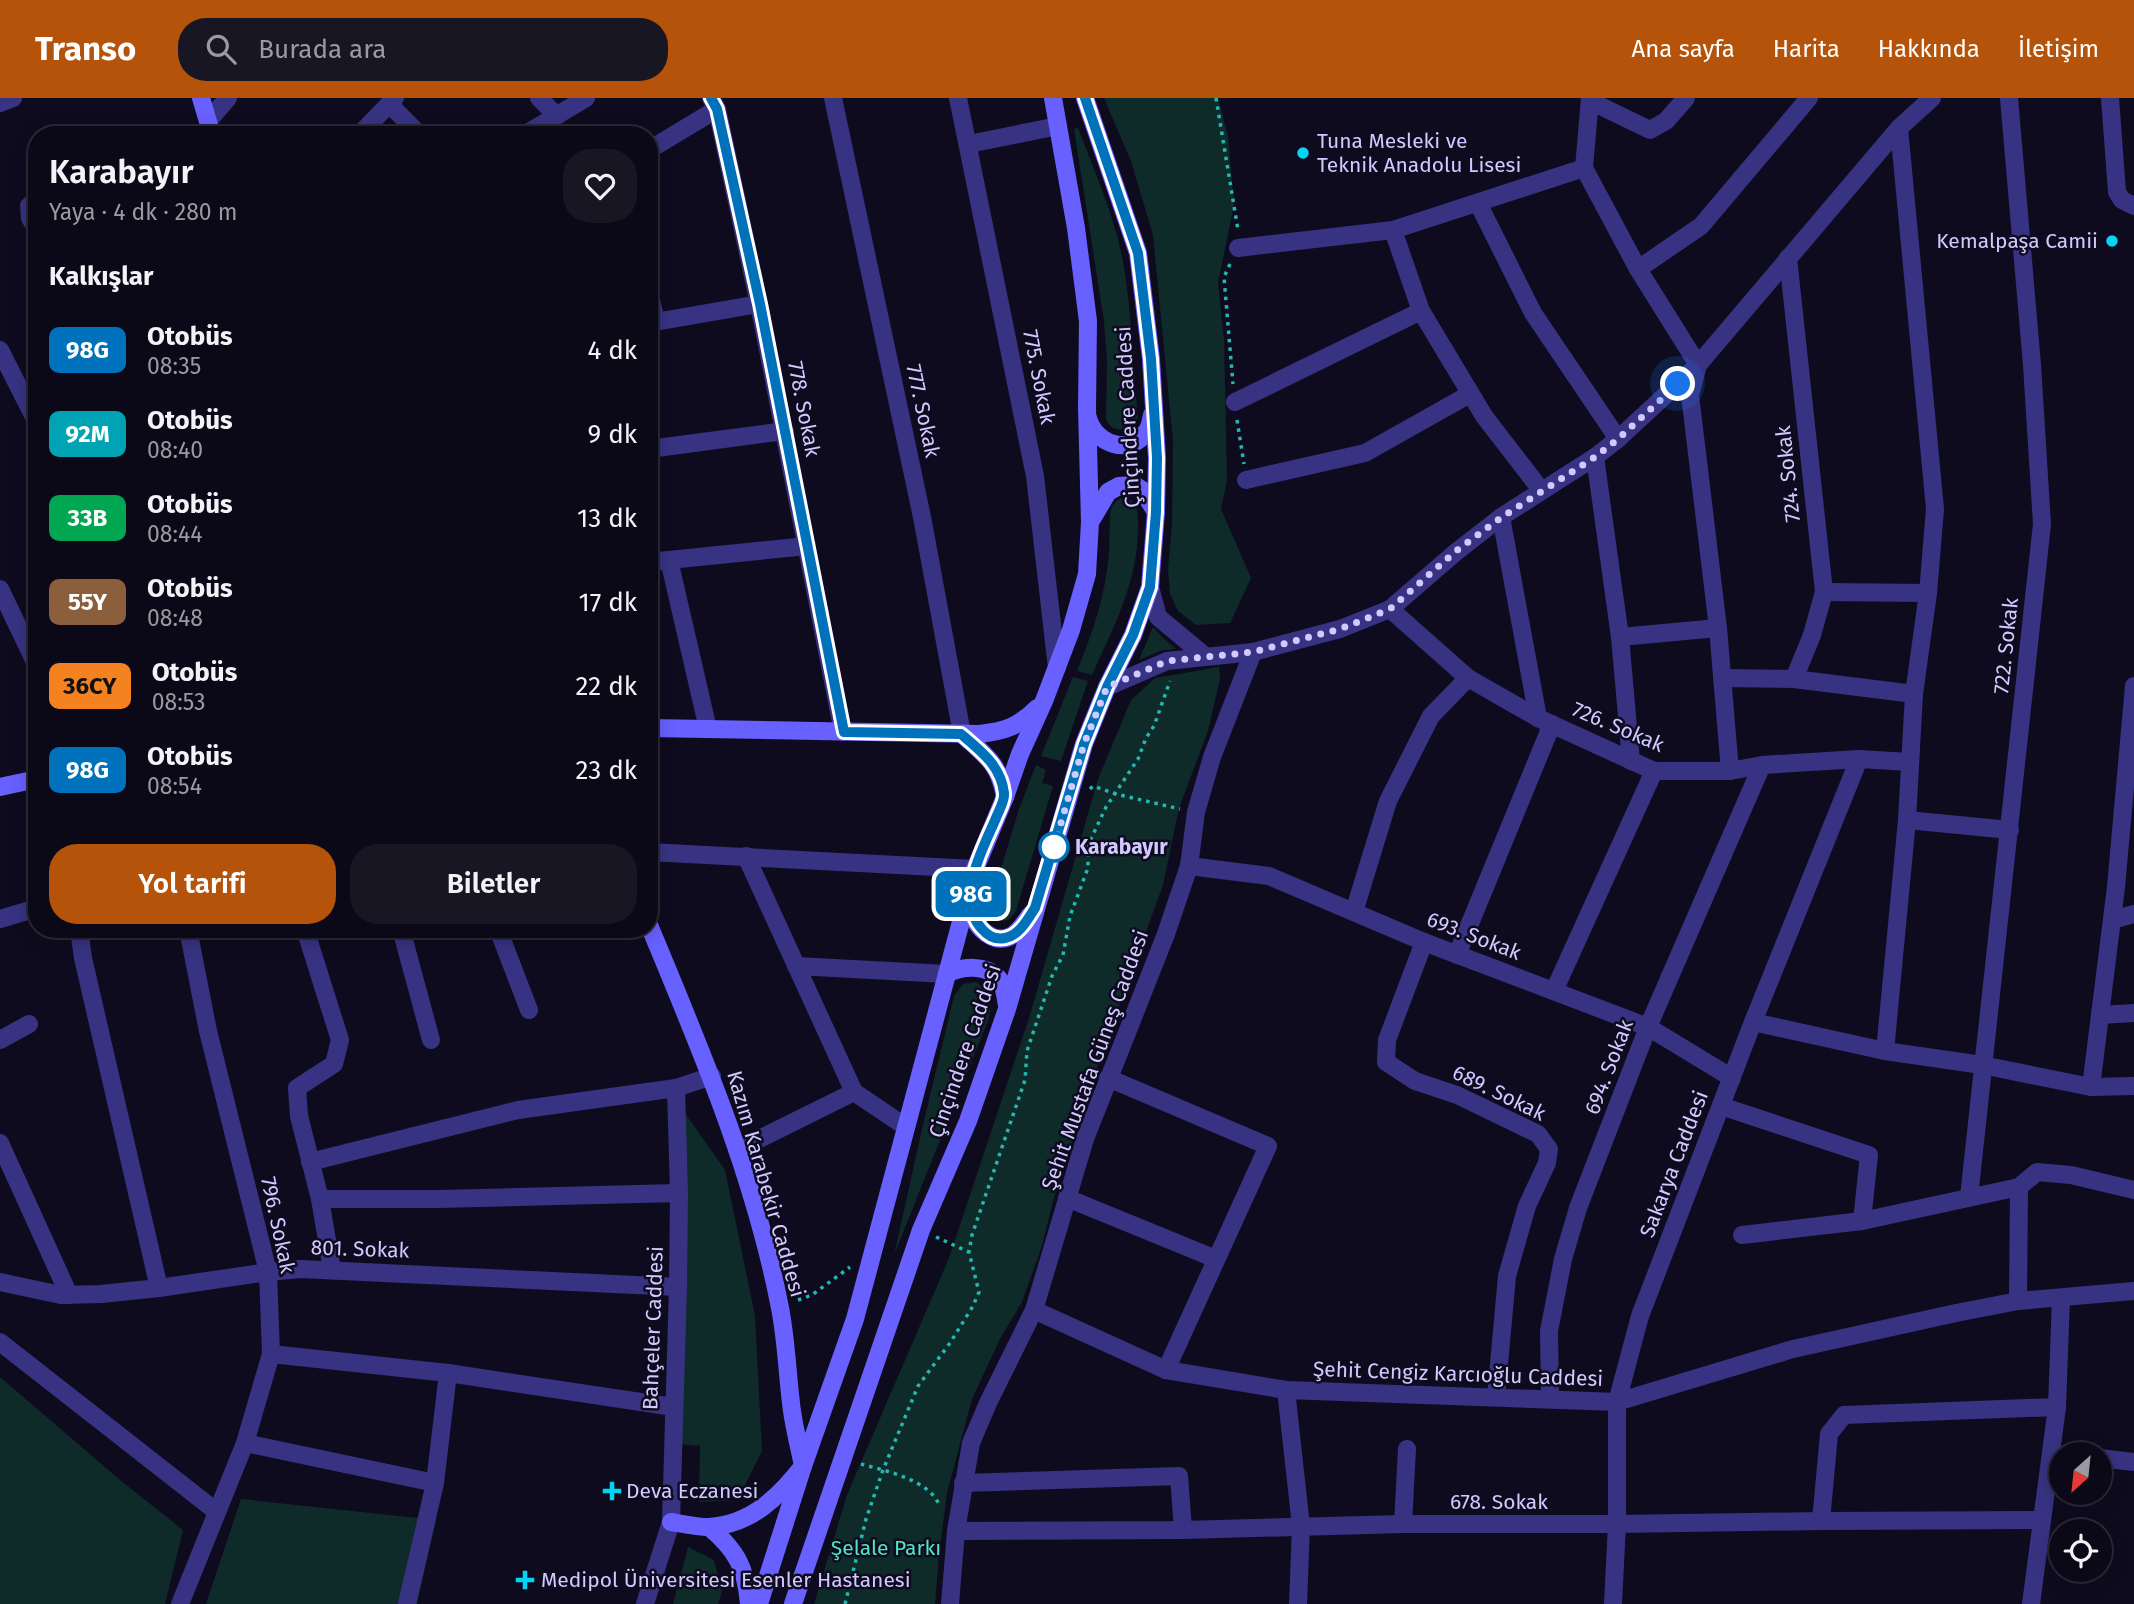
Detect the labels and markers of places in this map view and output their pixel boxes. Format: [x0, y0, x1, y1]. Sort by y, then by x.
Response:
place label: Tuna Mesleki ve Teknik Anadolu Lisesi [1317, 128, 1521, 178]
marker: Tuna Mesleki ve Teknik Anadolu Lisesi [1295, 145, 1311, 161]
place label: Kemalpaşa Camii [1936, 228, 2098, 254]
marker: Kemalpaşa Camii [2104, 233, 2120, 249]
marker: Karabayır [1039, 832, 1069, 862]
place label: Karabayır [1075, 834, 1168, 860]
place label: Deva Eczanesi [626, 1478, 759, 1504]
marker: Deva Eczanesi [604, 1483, 620, 1499]
place label: Medipol Üniversitesi Esenler Hastanesi [541, 1567, 911, 1593]
marker: Medipol Üniversitesi Esenler Hastanesi [515, 1570, 535, 1590]

